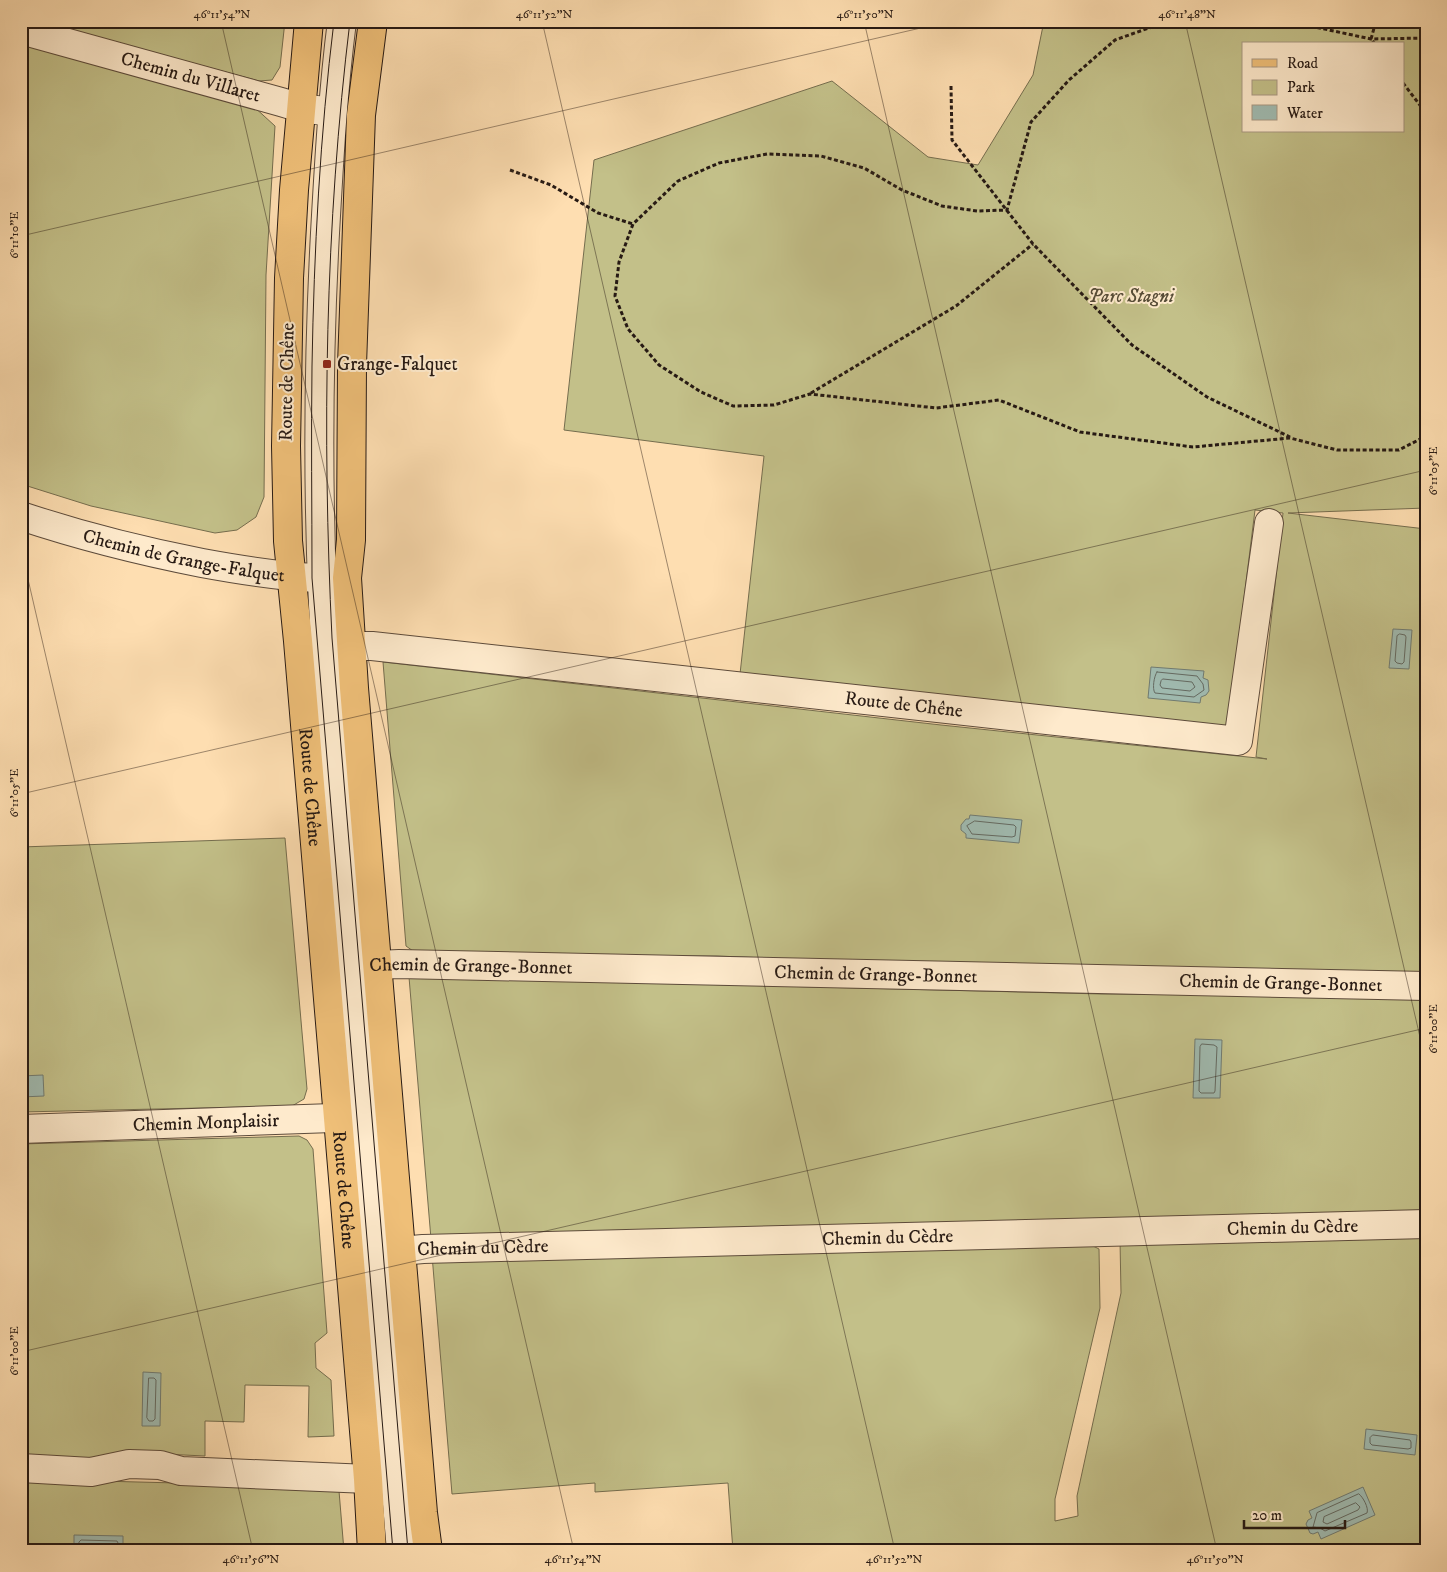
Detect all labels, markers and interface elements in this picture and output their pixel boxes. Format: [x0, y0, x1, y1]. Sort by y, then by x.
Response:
text: 46°11'54"N [194, 7, 251, 22]
text: 46°11'52"N [516, 7, 572, 22]
text: 46°11'50"N [836, 7, 894, 22]
text: 46°11'48"N [1158, 7, 1216, 22]
legend [1242, 42, 1404, 132]
street label: Chemin du Villaret [118, 47, 263, 107]
text: Road [1287, 54, 1319, 73]
text: Park [1287, 78, 1316, 97]
text: Water [1286, 104, 1323, 123]
text: 6°11'10"E [7, 211, 22, 259]
park label: Parc Stagni [1088, 285, 1175, 308]
street label: Route de Chêne [274, 322, 300, 441]
place label: Grange-Falquet [337, 353, 458, 377]
marker: Grange-Falquet [321, 358, 333, 370]
text: 6°11'05"E [1426, 446, 1441, 495]
street label: Chemin de Grange-Falquet [80, 524, 286, 587]
street label: Route de Chêne [844, 686, 964, 722]
street label: Route de Chêne [294, 727, 327, 847]
text: 6°11'05"E [7, 768, 22, 817]
street label: Chemin de Grange-Bonnet [369, 952, 573, 979]
street label: Chemin de Grange-Bonnet [774, 961, 978, 988]
street label: Chemin de Grange-Bonnet [1179, 969, 1383, 997]
text: 6°11'00"E [1426, 1004, 1441, 1054]
street label: Chemin Monplaisir [132, 1108, 279, 1137]
street label: Route de Chêne [328, 1130, 360, 1250]
street label: Chemin du Cèdre [1227, 1214, 1359, 1240]
street label: Chemin du Cèdre [822, 1224, 954, 1251]
street label: Chemin du Cèdre [417, 1234, 549, 1261]
text: 6°11'00"E [7, 1326, 22, 1376]
scale bar [1244, 1497, 1346, 1529]
text: 20 m [1252, 1506, 1282, 1525]
text: 46°11'56"N [223, 1552, 280, 1567]
text: 46°11'54"N [545, 1552, 602, 1567]
text: 46°11'52"N [866, 1552, 922, 1567]
text: 46°11'50"N [1186, 1552, 1244, 1567]

